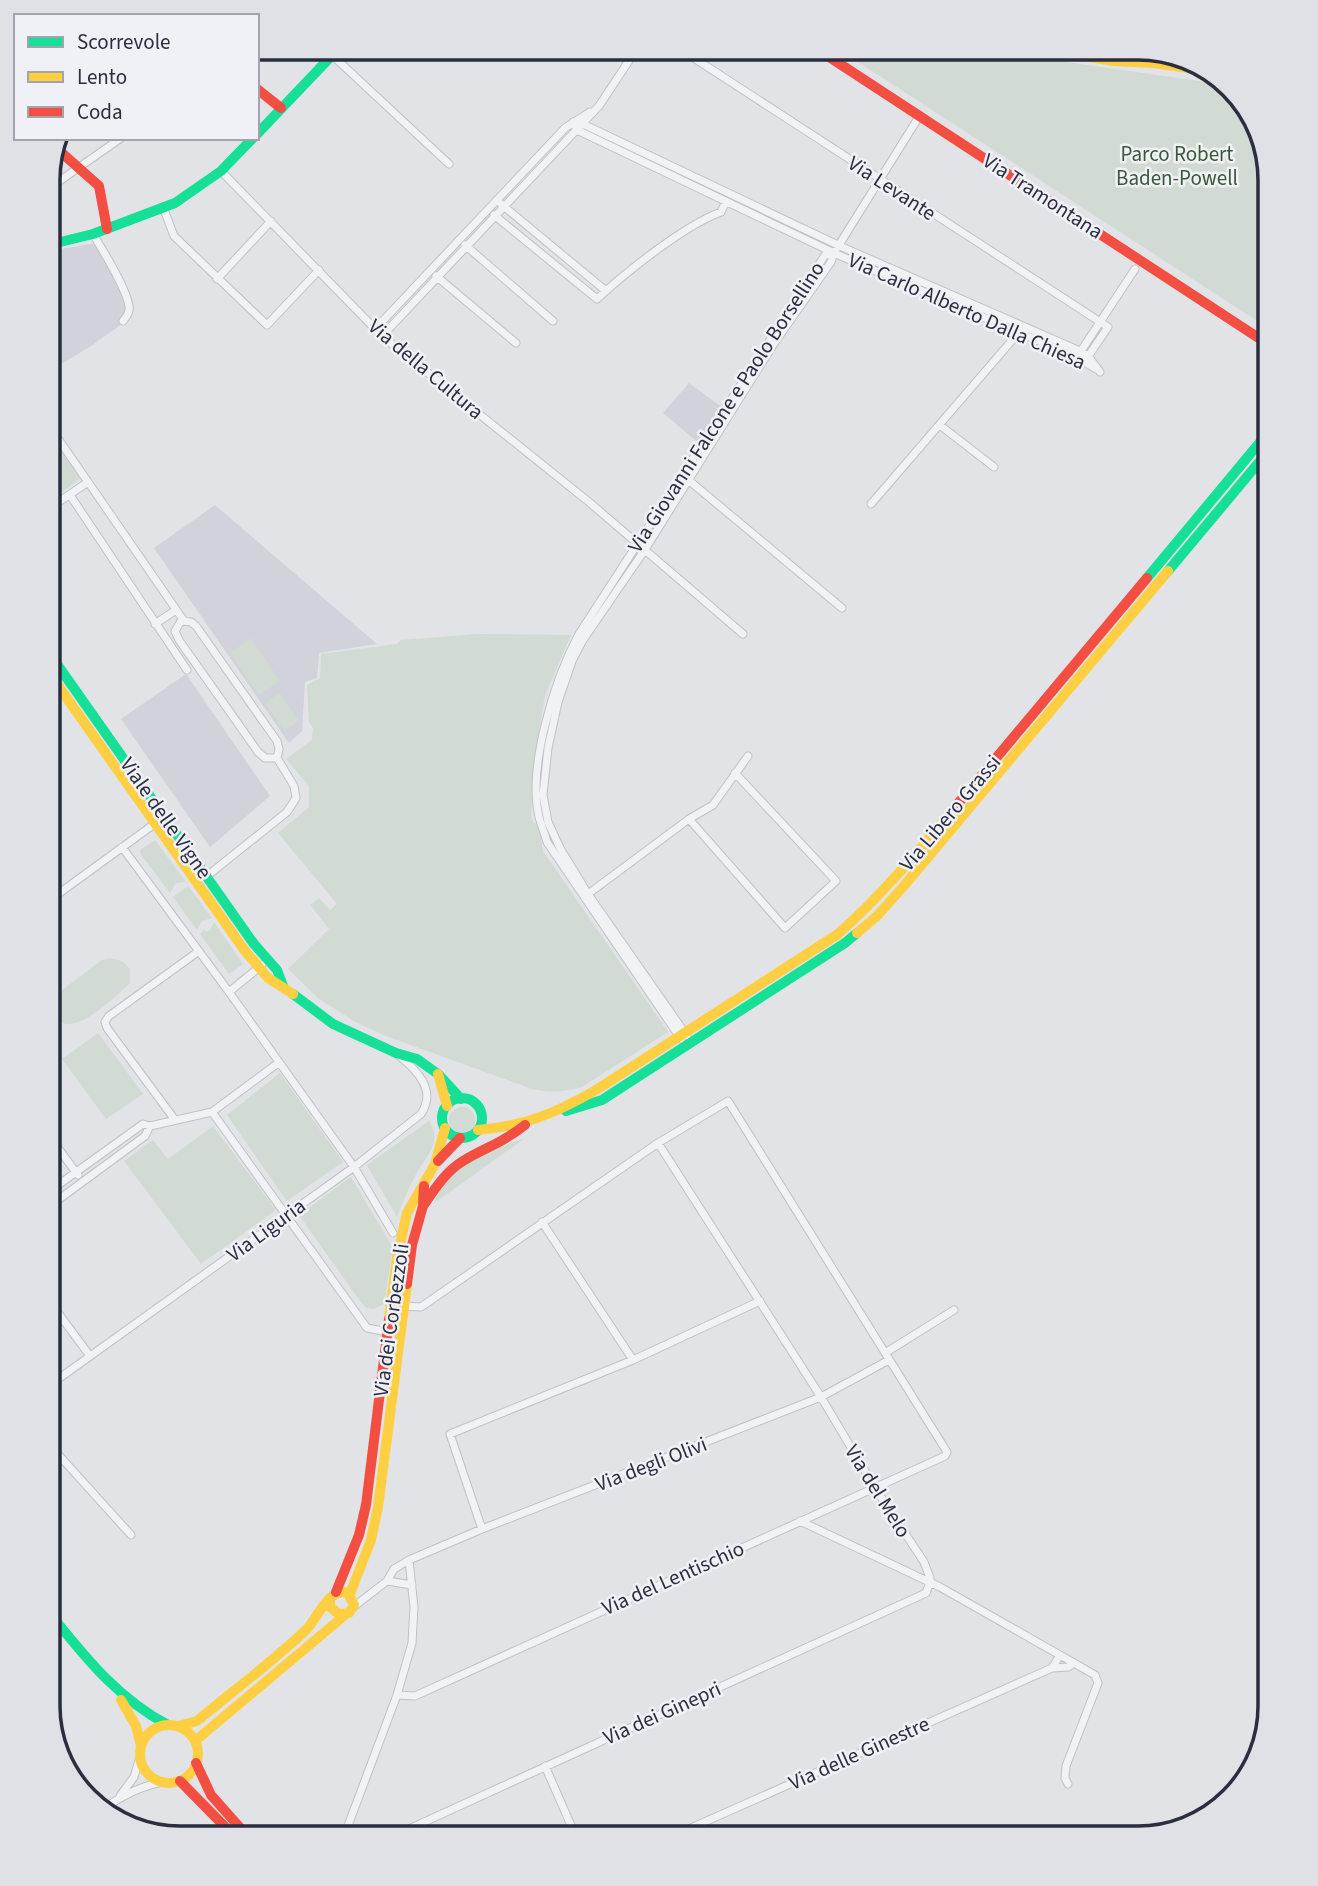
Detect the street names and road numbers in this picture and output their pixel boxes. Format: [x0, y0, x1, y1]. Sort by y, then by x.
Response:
street label: Via Tramontana [977, 146, 1109, 246]
street label: Via Levante [842, 148, 942, 228]
street label: Via Carlo Alberto Dalla Chiesa [843, 245, 1091, 377]
street label: Via Giovanni Falcone e Paolo Borsellino [620, 255, 832, 559]
street label: Via della Cultura [362, 312, 490, 426]
street label: Via Libero Grassi [892, 748, 1008, 878]
street label: Viale delle Vigne [113, 751, 219, 885]
street label: Via Liguria [220, 1191, 312, 1269]
street label: Via dei Corbezzoli [365, 1241, 417, 1399]
street label: Via degli Olivi [591, 1429, 711, 1499]
street label: Via del Melo [838, 1439, 918, 1543]
street label: Via del Lentischio [597, 1533, 749, 1623]
street label: Via dei Ginepri [598, 1674, 726, 1752]
street label: Via delle Ginestre [784, 1709, 934, 1797]

